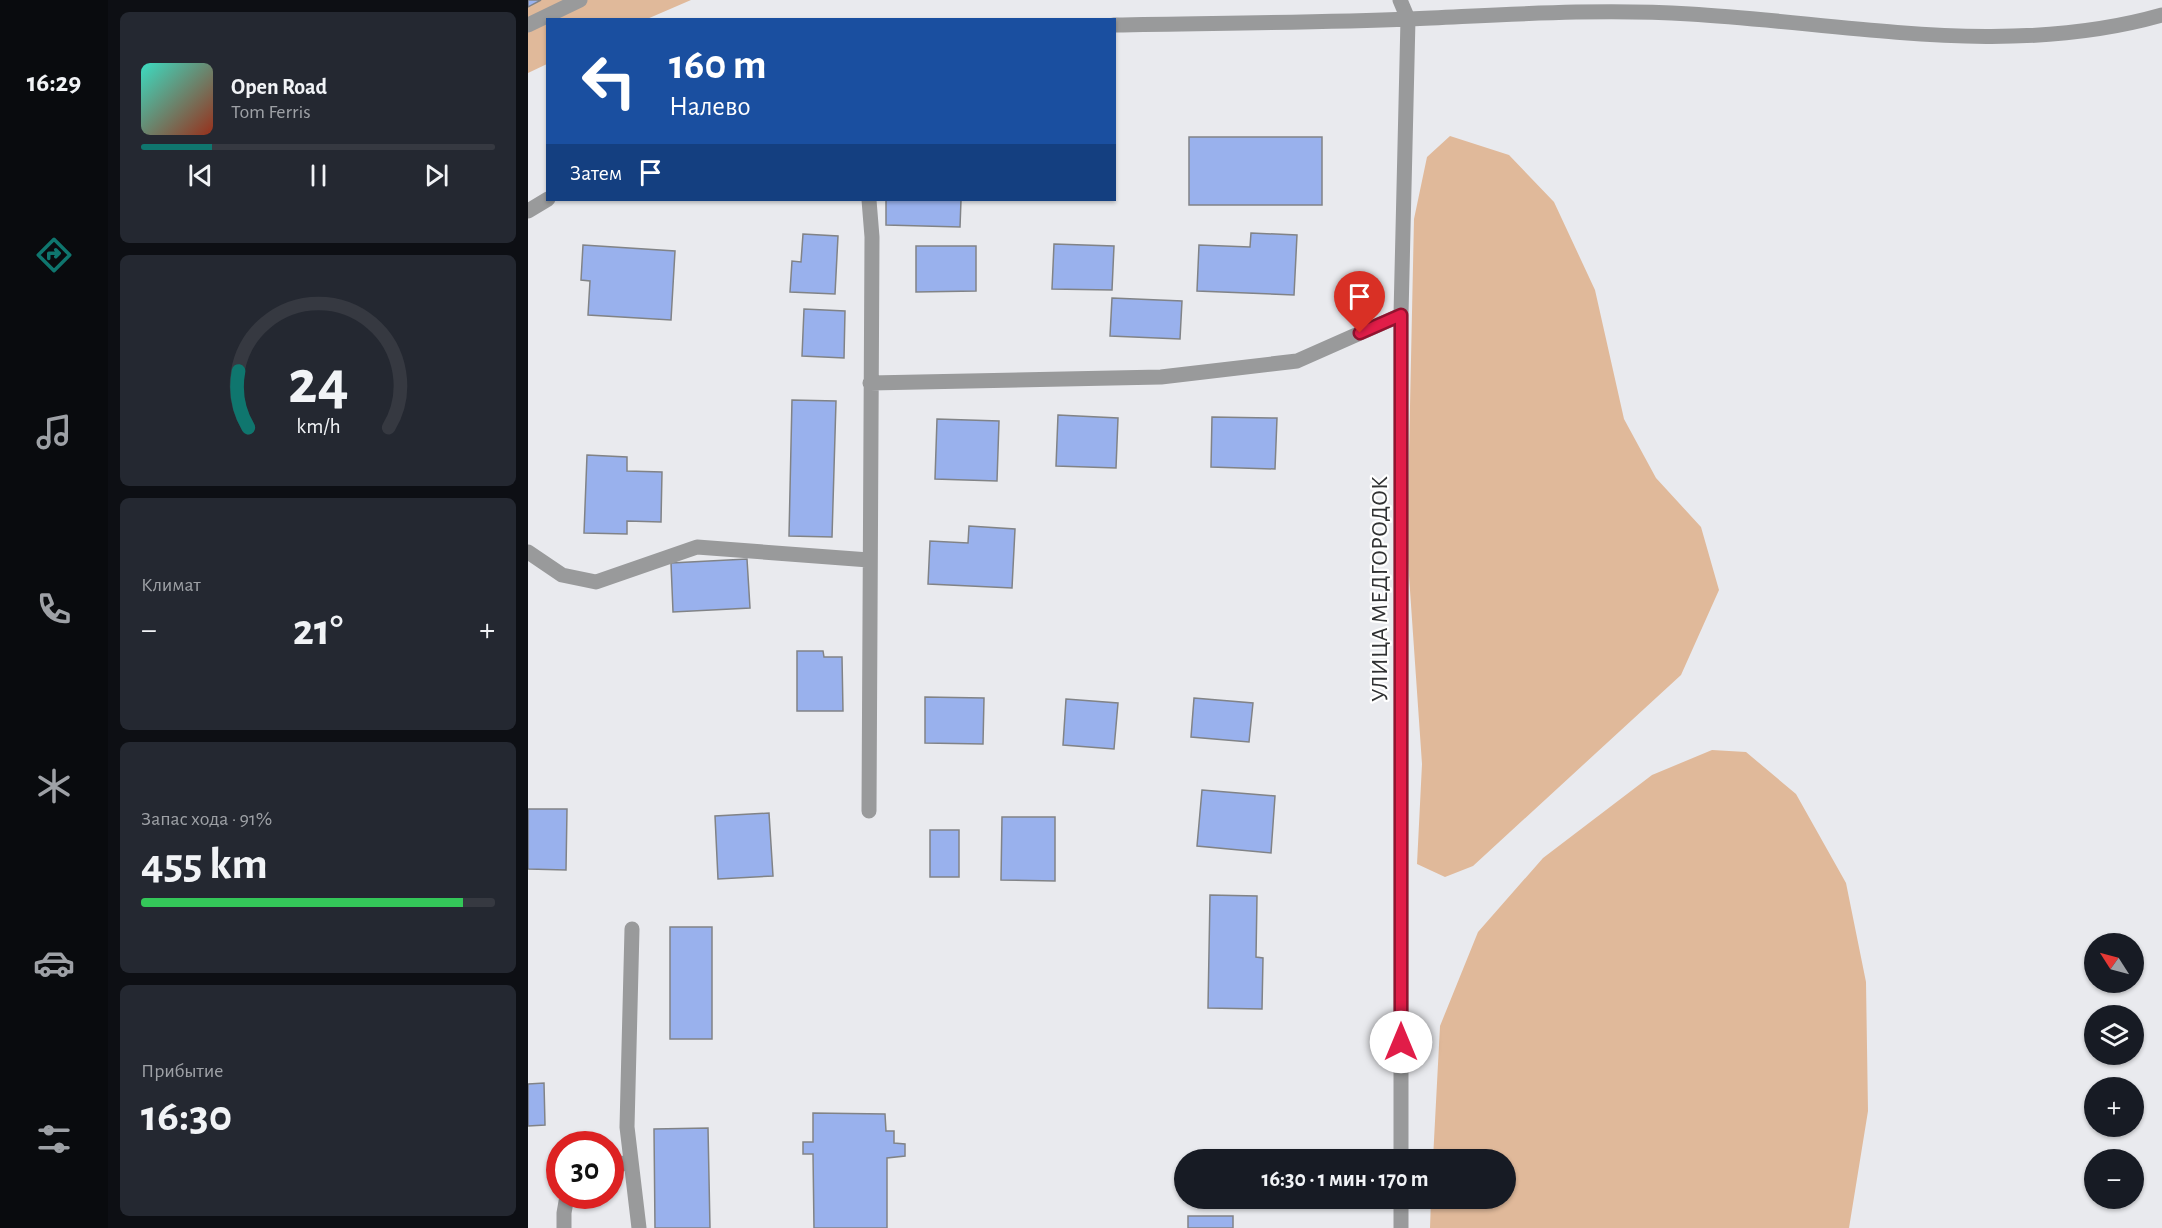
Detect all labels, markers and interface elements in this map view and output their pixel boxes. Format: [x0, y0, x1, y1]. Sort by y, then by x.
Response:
icon: left [570, 42, 648, 120]
text: 160 m [669, 44, 767, 86]
text: 16:29 [27, 69, 81, 96]
text: Open Road [231, 76, 327, 98]
text: Налево [669, 93, 751, 120]
text: Tom Ferris [231, 102, 311, 122]
icon: arrive [634, 156, 667, 189]
icon: previous [184, 159, 217, 192]
icon: pause [302, 159, 335, 192]
icon: next [420, 159, 453, 192]
text: Затем [570, 162, 622, 184]
icon: directions [33, 234, 75, 276]
pin [1334, 271, 1385, 333]
icon: arrive [1343, 280, 1376, 313]
text: 24 [288, 352, 348, 414]
icon: music [33, 411, 75, 453]
text: km/h [296, 416, 340, 437]
street label: УЛИЦА МЕДГОРОДОК [1368, 476, 1392, 702]
text: Климат [141, 575, 201, 595]
icon: phone [33, 588, 75, 630]
text: 21° [293, 608, 343, 653]
text: − [141, 614, 157, 647]
text: + [479, 614, 495, 647]
icon: climate [33, 765, 75, 807]
text: Запас хода · 91% [141, 809, 272, 829]
text: 455 km [141, 842, 268, 887]
north arrow [2084, 933, 2144, 993]
map controls [2084, 933, 2144, 1209]
icon: car [33, 942, 75, 984]
button: layers [2084, 1005, 2144, 1065]
position arrow [1369, 1010, 1433, 1074]
text: Прибытие [141, 1061, 223, 1081]
button: + [2084, 1077, 2144, 1137]
text: 16:30 [141, 1094, 232, 1139]
icon: filters [33, 1118, 75, 1160]
speed limit sign: 30 [546, 1131, 624, 1209]
button: − [2084, 1149, 2144, 1209]
text: 16:30 · 1 мин · 170 m [1262, 1168, 1428, 1190]

